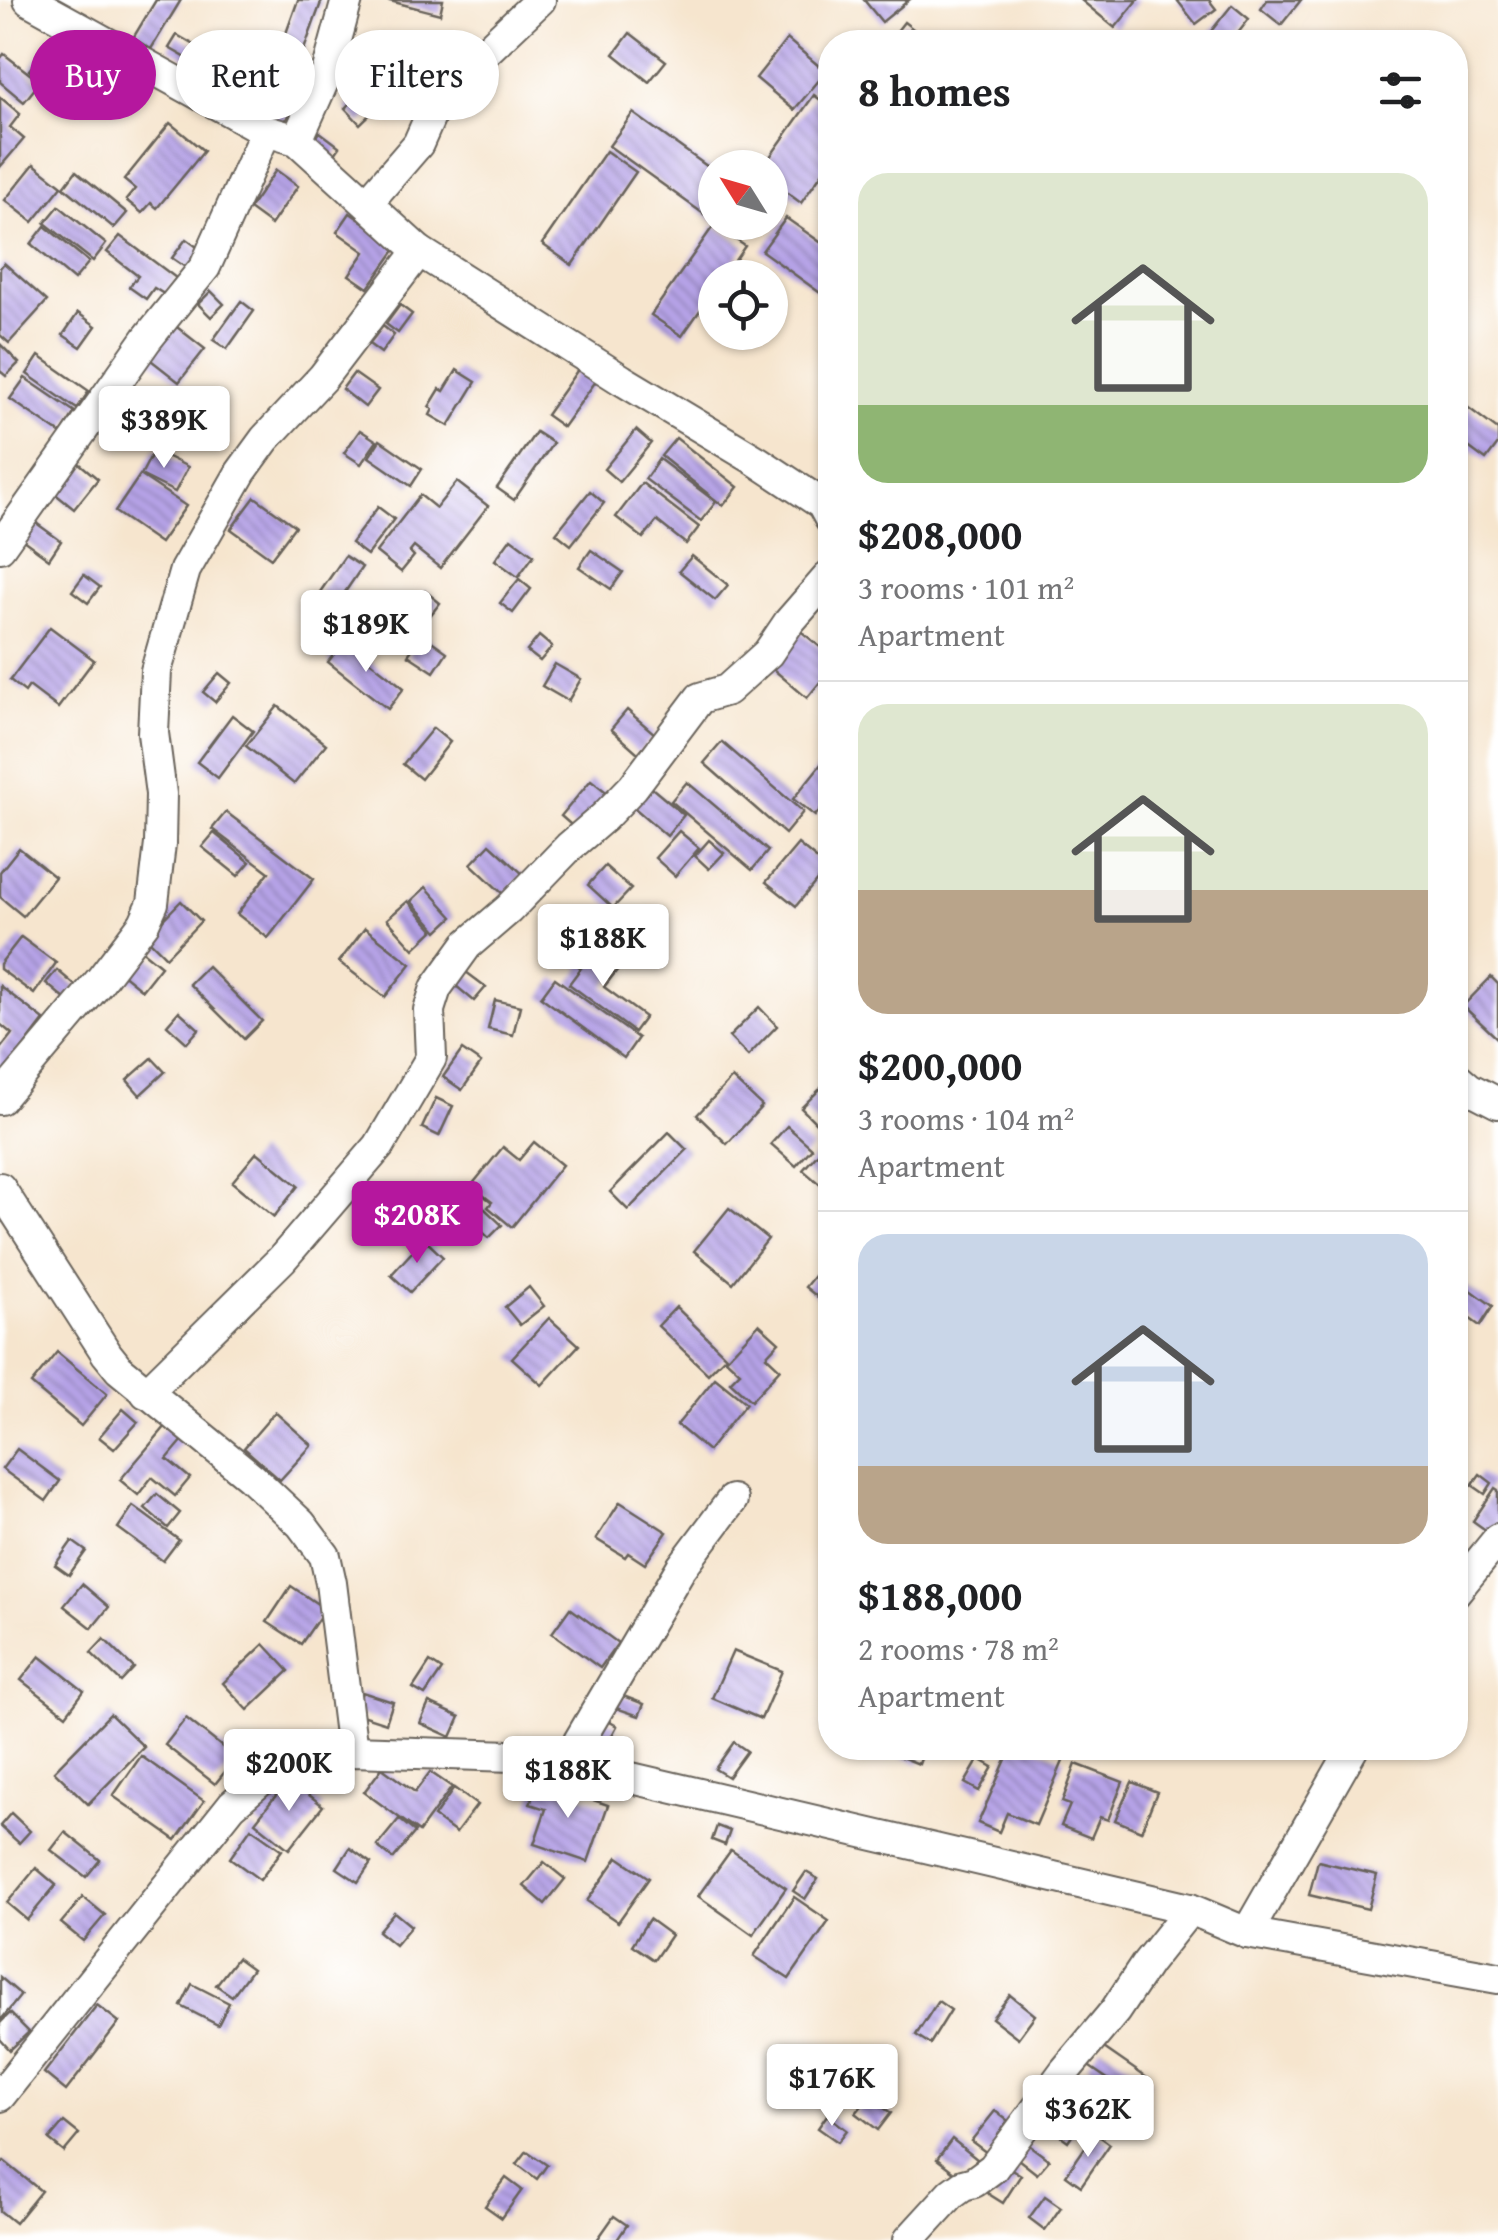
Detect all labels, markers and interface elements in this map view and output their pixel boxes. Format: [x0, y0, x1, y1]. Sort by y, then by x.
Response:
chip: Buy [30, 30, 156, 120]
chip: Rent [176, 30, 315, 120]
chip: Filters [335, 30, 499, 120]
text: 8 homes [858, 60, 1011, 121]
icon: filters [1373, 63, 1428, 118]
north arrow [698, 150, 788, 240]
map controls [698, 150, 788, 350]
icon: home [1053, 238, 1233, 418]
button: locate [698, 260, 788, 350]
pin: $389K [94, 386, 234, 471]
text: $389K [121, 395, 207, 442]
text: $208,000 [858, 503, 1022, 564]
text: 3 rooms · 101 m² [858, 564, 1074, 611]
pin: $189K [296, 590, 436, 675]
text: $189K [323, 599, 409, 646]
text: Apartment [858, 611, 1005, 658]
icon: home [1053, 769, 1233, 949]
pin: $188K [533, 904, 673, 989]
text: $188K [560, 913, 646, 960]
text: $200,000 [858, 1034, 1022, 1095]
text: 3 rooms · 104 m² [858, 1095, 1074, 1142]
text: Apartment [858, 1142, 1005, 1189]
pin: $208K [347, 1181, 487, 1266]
text: $208K [374, 1190, 460, 1237]
icon: home [1053, 1299, 1233, 1479]
text: $188,000 [858, 1564, 1022, 1625]
text: 2 rooms · 78 m² [858, 1625, 1059, 1672]
text: Apartment [858, 1672, 1005, 1719]
pin: $200K [219, 1729, 359, 1814]
pin: $188K [498, 1736, 638, 1821]
text: $200K [246, 1738, 332, 1785]
text: $188K [525, 1745, 611, 1792]
pin: $176K [762, 2044, 902, 2129]
text: $176K [789, 2053, 875, 2100]
pin: $362K [1018, 2075, 1158, 2160]
text: $362K [1045, 2084, 1131, 2131]

